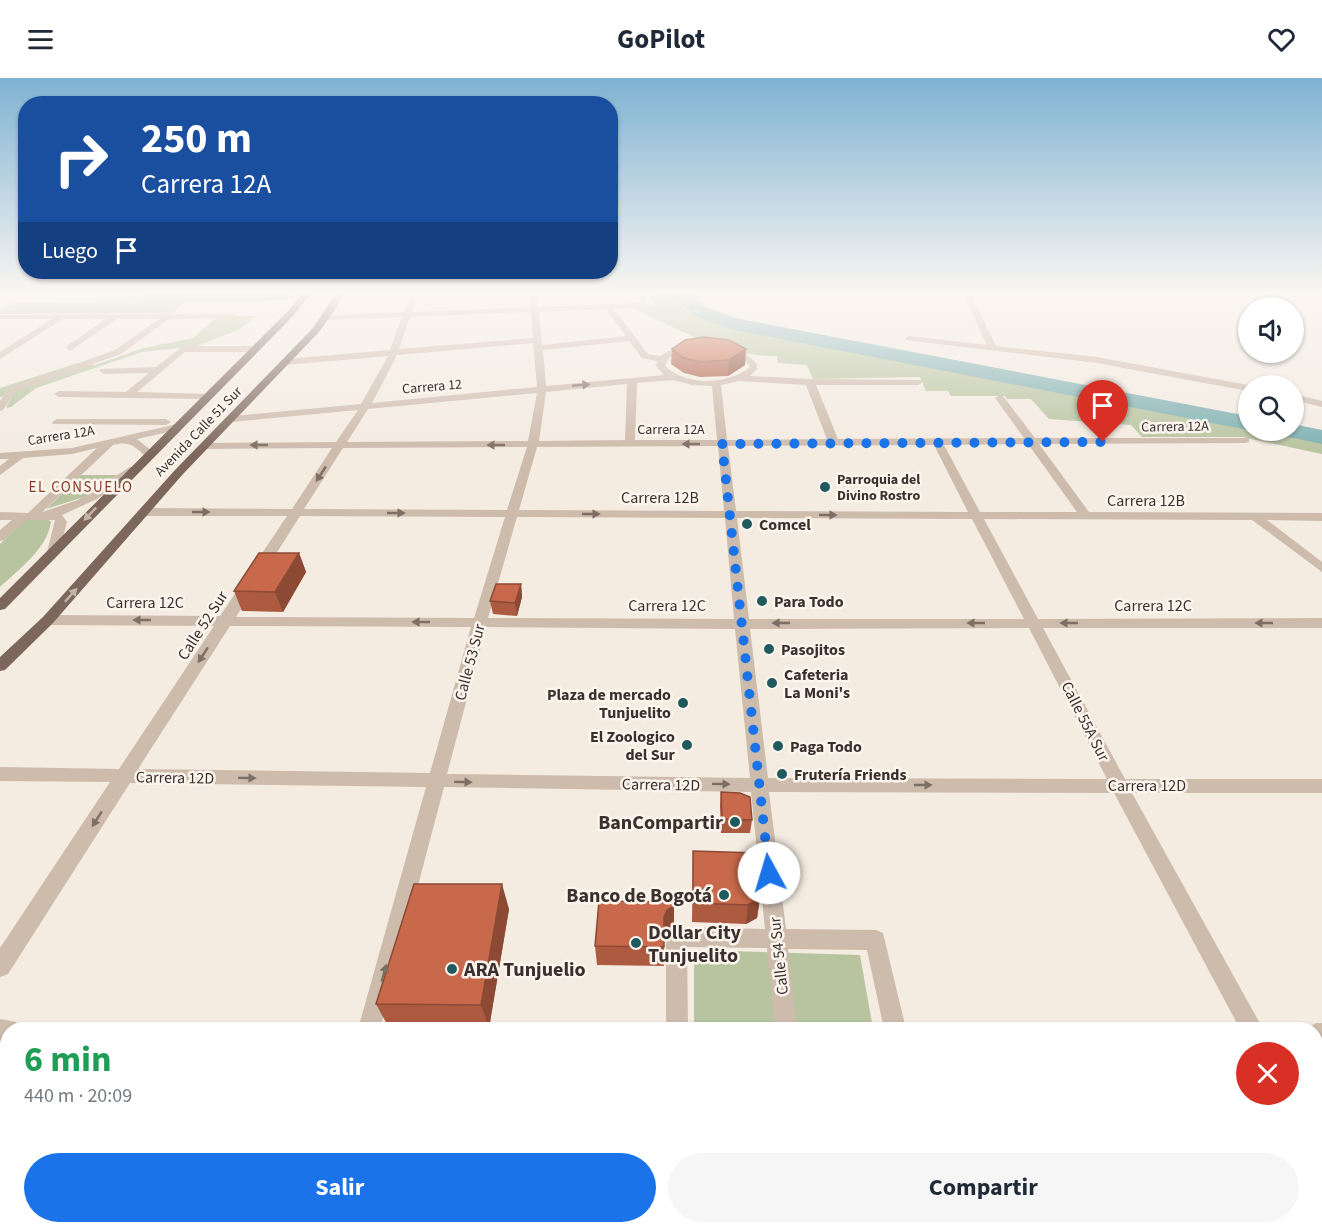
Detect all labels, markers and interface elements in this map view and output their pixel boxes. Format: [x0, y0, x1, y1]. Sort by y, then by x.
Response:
text: GoPilot [617, 20, 705, 59]
icon: menu [24, 23, 57, 56]
icon: heart [1265, 23, 1298, 56]
text: 250 m [141, 109, 252, 169]
icon: right [42, 120, 120, 198]
text: Carrera 12A [141, 165, 271, 204]
icon: arrive [110, 234, 143, 267]
text: Luego [42, 235, 98, 267]
map controls [1238, 297, 1304, 441]
button: sound [1238, 297, 1304, 363]
street label: Carrera 12 [401, 374, 463, 400]
button: search [1238, 375, 1304, 441]
one-way arrow [572, 380, 591, 390]
pin [1077, 380, 1128, 442]
street label: Avenida Calle 51 Sur [150, 382, 247, 481]
icon: arrive [1086, 389, 1119, 422]
street label: Carrera 12A [1141, 416, 1209, 438]
street label: Carrera 12A [637, 420, 705, 440]
street label: Carrera 12A [26, 421, 96, 451]
one-way arrow [681, 439, 700, 449]
one-way arrow [486, 440, 505, 449]
one-way arrow [249, 441, 268, 450]
one-way arrow [316, 466, 327, 482]
place label: Parroquia del Divino Rostro [837, 470, 920, 506]
district label: EL CONSUELO [29, 477, 133, 498]
marker: Parroquia del Divino Rostro [818, 480, 832, 494]
street label: Carrera 12B [621, 487, 699, 509]
street label: Carrera 12B [1107, 490, 1185, 512]
one-way arrow [83, 507, 97, 521]
one-way arrow [192, 507, 211, 517]
one-way arrow [387, 508, 406, 518]
one-way arrow [582, 509, 601, 519]
one-way arrow [819, 510, 838, 520]
place label: Comcel [759, 514, 811, 536]
marker: Comcel [740, 517, 754, 531]
street label: Calle 52 Sur [172, 586, 234, 664]
one-way arrow [64, 588, 77, 603]
place label: Para Todo [774, 591, 844, 613]
street label: Carrera 12C [106, 592, 184, 614]
marker: Para Todo [755, 594, 769, 608]
street label: Carrera 12C [628, 595, 706, 617]
street label: Carrera 12C [1114, 595, 1192, 617]
one-way arrow [133, 615, 152, 625]
one-way arrow [412, 617, 431, 627]
one-way arrow [967, 618, 986, 628]
one-way arrow [1059, 618, 1078, 628]
one-way arrow [1254, 618, 1273, 628]
one-way arrow [772, 619, 791, 628]
street label: Calle 53 Sur [449, 621, 491, 703]
place label: Pasojitos [781, 639, 845, 661]
marker: Pasojitos [762, 642, 776, 656]
one-way arrow [198, 647, 209, 663]
place label: Cafeteria La Moni's [784, 664, 850, 704]
marker: Cafeteria La Moni's [765, 676, 779, 690]
street label: Calle 55A Sur [1056, 678, 1115, 766]
place label: Plaza de mercado Tunjuelito [547, 684, 671, 724]
marker: Plaza de mercado Tunjuelito [676, 696, 690, 710]
place label: El Zoologico del Sur [590, 726, 676, 766]
place label: Paga Todo [790, 736, 862, 758]
marker: El Zoologico del Sur [680, 738, 694, 752]
marker: Paga Todo [771, 739, 785, 753]
place label: Frutería Friends [794, 764, 907, 786]
street label: Carrera 12D [136, 766, 214, 790]
marker: Frutería Friends [775, 767, 789, 781]
one-way arrow [238, 773, 257, 783]
street label: Carrera 12D [622, 773, 700, 797]
street label: Carrera 12D [1108, 775, 1186, 797]
one-way arrow [454, 777, 473, 787]
one-way arrow [712, 779, 731, 789]
one-way arrow [913, 780, 932, 790]
place label: BanCompartir [598, 809, 723, 837]
one-way arrow [91, 810, 103, 826]
marker: BanCompartir [728, 815, 742, 829]
position arrow [737, 841, 801, 905]
place label: Banco de Bogotá [566, 882, 712, 910]
marker: Banco de Bogotá [717, 888, 731, 902]
street label: Calle 54 Sur [764, 915, 794, 996]
place label: Dollar City Tunjuelito [648, 919, 742, 970]
marker: Dollar City Tunjuelito [629, 936, 643, 950]
place label: ARA Tunjuelio [463, 956, 586, 984]
marker: ARA Tunjuelio [445, 962, 459, 976]
one-way arrow [380, 963, 389, 981]
text: 6 min [24, 1034, 112, 1085]
button: close [1236, 1042, 1299, 1105]
text: 440 m · 20:09 [24, 1082, 132, 1110]
button: Salir [24, 1153, 656, 1222]
button: Compartir [668, 1153, 1299, 1222]

